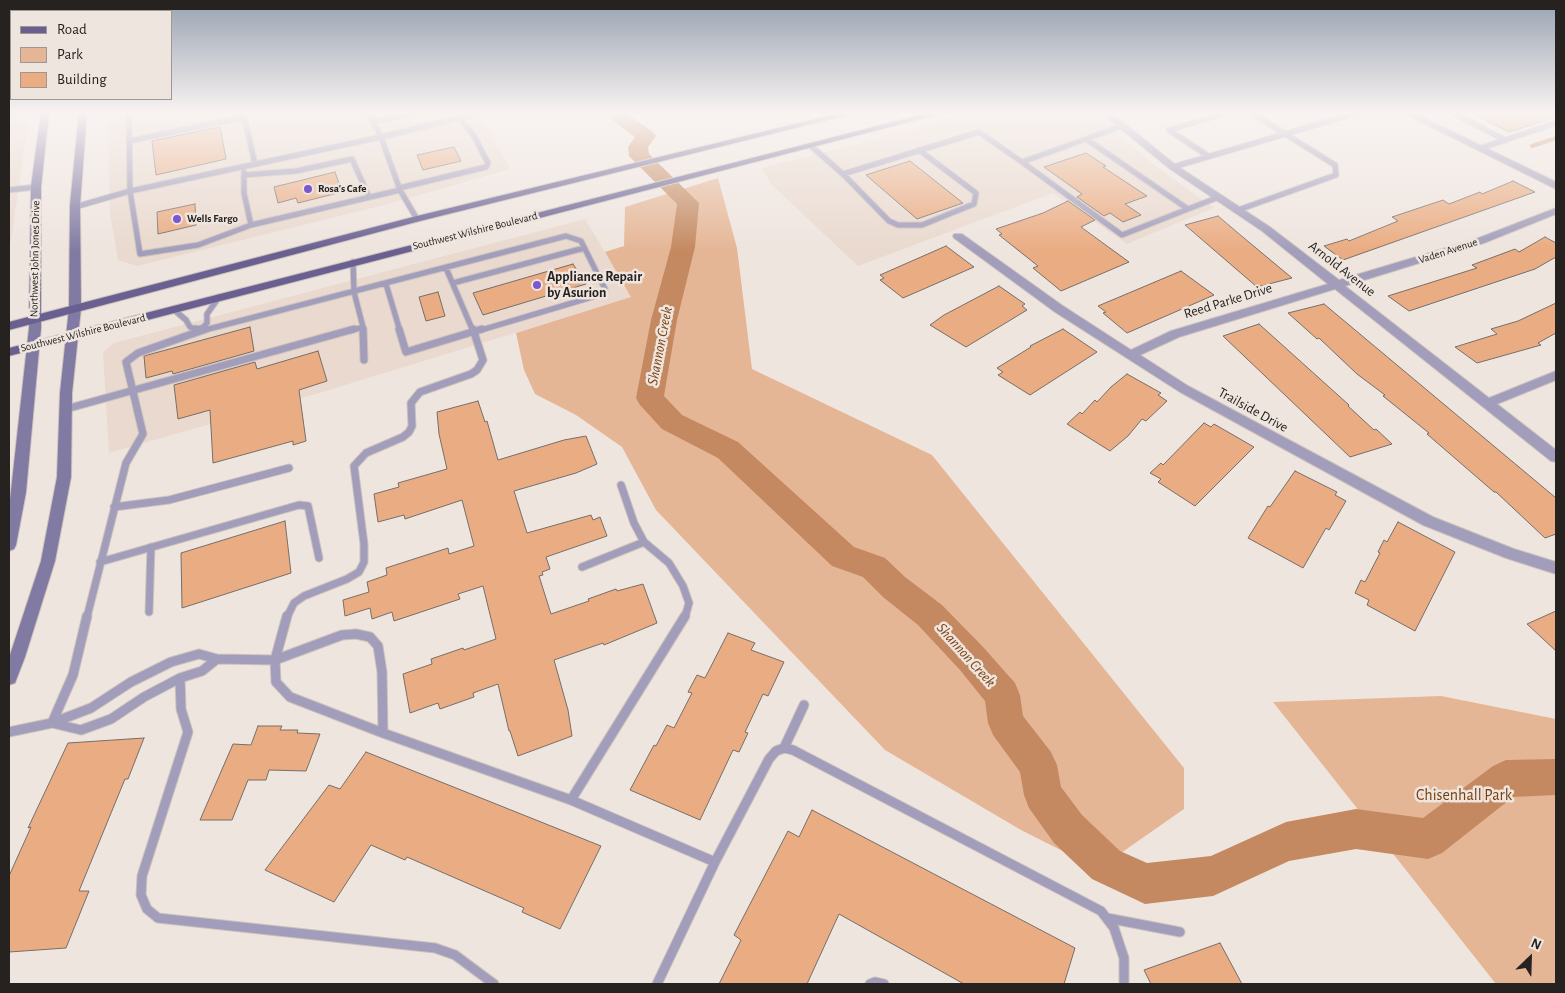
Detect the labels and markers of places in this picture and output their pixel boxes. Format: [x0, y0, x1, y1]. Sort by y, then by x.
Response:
place label: Rosa's Cafe [318, 182, 366, 196]
marker: Rosa's Cafe [302, 183, 314, 195]
place label: Wells Fargo [187, 212, 238, 226]
marker: Wells Fargo [171, 213, 183, 225]
place label: Appliance Repair by Asurion [547, 269, 642, 302]
marker: Appliance Repair by Asurion [531, 279, 543, 291]

